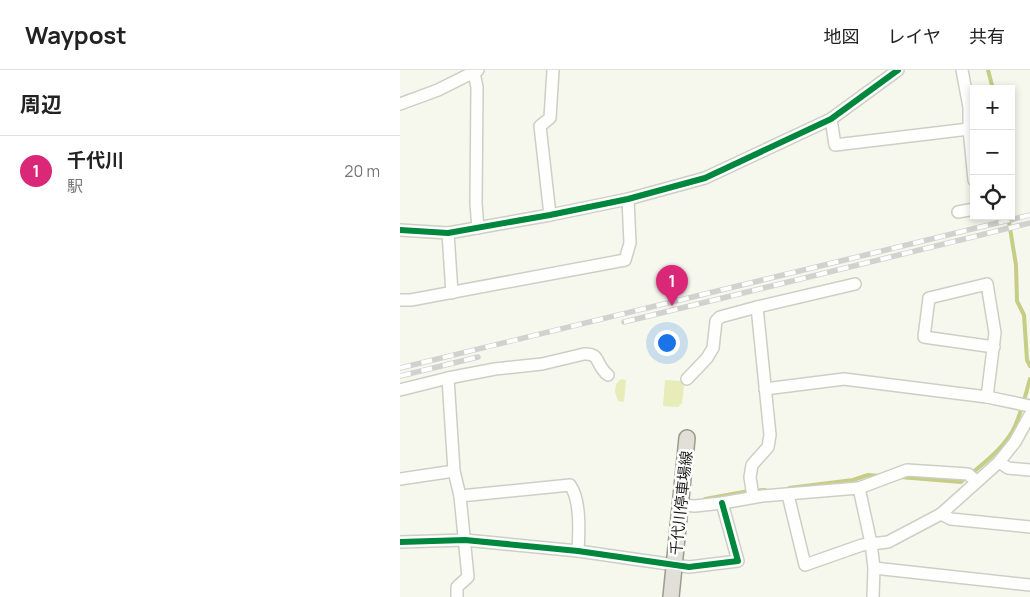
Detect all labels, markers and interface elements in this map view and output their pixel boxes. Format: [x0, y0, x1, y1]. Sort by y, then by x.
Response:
text: Waypost [25, 18, 127, 51]
text: 地図 [824, 24, 860, 48]
text: レイヤ [888, 24, 941, 48]
text: 共有 [969, 24, 1005, 48]
map controls [970, 85, 1015, 220]
button: + [970, 85, 1015, 130]
text: 周辺 [20, 90, 62, 118]
button: − [970, 130, 1015, 175]
text: 千代川 [67, 147, 124, 173]
text: 1 [32, 160, 40, 182]
text: 20 m [344, 160, 380, 182]
text: 駅 [67, 175, 83, 197]
button: locate [970, 175, 1015, 220]
pin: 1 [656, 265, 688, 306]
your location [654, 330, 680, 356]
street label: 千代川停車場線 [665, 450, 697, 556]

